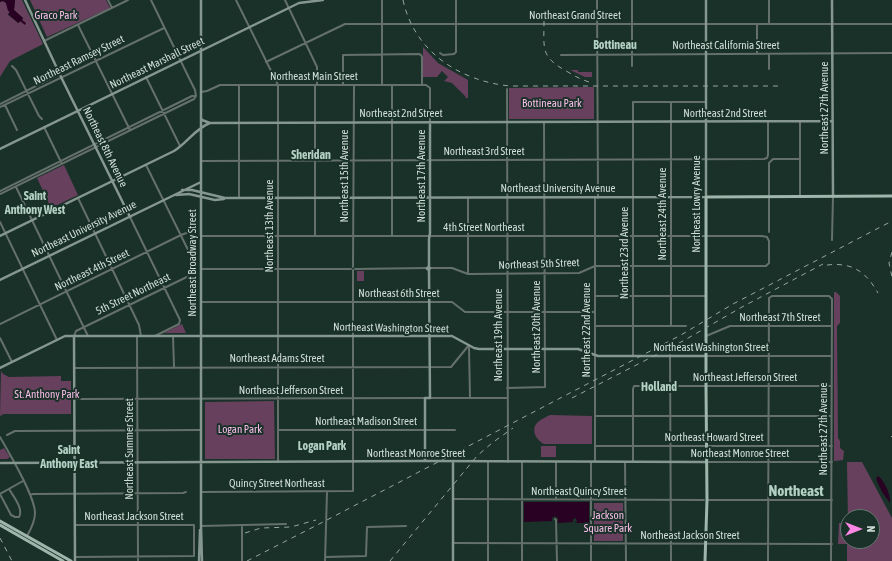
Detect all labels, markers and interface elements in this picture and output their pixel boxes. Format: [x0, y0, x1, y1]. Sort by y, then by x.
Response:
park label: Graco Park [34, 9, 78, 23]
street label: Northeast Grand Street [529, 9, 621, 23]
street label: Northeast Ramsey Street [31, 32, 127, 88]
street label: Northeast Marshall Street [108, 34, 206, 92]
district label: Bottineau [593, 38, 637, 52]
street label: Northeast California Street [672, 39, 780, 53]
street label: Northeast 27th Avenue [818, 62, 832, 154]
street label: Northeast Main Street [270, 70, 358, 84]
park label: Bottineau Park [522, 97, 582, 111]
street label: Northeast 8th Avenue [80, 105, 130, 189]
street label: Northeast 2nd Street [359, 107, 443, 121]
street label: Northeast 2nd Street [683, 107, 767, 121]
street label: Northeast 15th Avenue [338, 130, 352, 222]
street label: Northeast 17th Avenue [415, 130, 429, 222]
street label: Northeast 3rd Street [443, 145, 525, 159]
district label: Sheridan [291, 148, 331, 162]
street label: Northeast Lowry Avenue [690, 155, 704, 253]
street label: Northeast 24th Avenue [656, 168, 670, 260]
street label: Northeast 13th Avenue [263, 180, 277, 272]
street label: Northeast University Avenue [500, 182, 616, 196]
district label: Saint Anthony West [5, 189, 65, 217]
street label: Northeast University Avenue [29, 198, 139, 260]
street label: Northeast 23rd Avenue [618, 207, 632, 299]
street label: Northeast Broadway Street [186, 209, 200, 317]
street label: 4th Street Northeast [443, 221, 525, 235]
street label: Northeast 4th Street [53, 246, 131, 294]
street label: Northeast 5th Street [498, 256, 580, 272]
street label: 5th Street Northeast [94, 270, 172, 318]
street label: Northeast 20th Avenue [530, 281, 544, 373]
street label: Northeast 22nd Avenue [580, 283, 594, 377]
street label: Northeast 6th Street [358, 287, 440, 301]
street label: Northeast 19th Avenue [492, 289, 506, 381]
street label: Northeast 7th Street [739, 311, 821, 325]
street label: Northeast Washington Street [333, 320, 449, 336]
street label: Northeast Washington Street [653, 341, 769, 355]
street label: Northeast Adams Street [229, 352, 325, 366]
street label: Northeast Jefferson Street [693, 371, 797, 385]
district label: Holland [641, 380, 677, 394]
street label: Northeast 27th Avenue [817, 383, 831, 475]
street label: Northeast Jefferson Street [239, 384, 343, 398]
park label: St. Anthony Park [14, 388, 80, 402]
street label: Northeast Summer Street [123, 398, 137, 500]
street label: Northeast Madison Street [315, 415, 417, 429]
park label: Logan Park [218, 423, 262, 437]
street label: Northeast Howard Street [664, 431, 764, 445]
district label: Logan Park [298, 439, 346, 453]
district label: Saint Anthony East [40, 443, 98, 471]
street label: Northeast Monroe Street [367, 447, 465, 461]
street label: Northeast Monroe Street [691, 447, 789, 461]
street label: Quincy Street Northeast [229, 477, 325, 491]
district label: Northeast [768, 482, 824, 500]
street label: Northeast Quincy Street [531, 485, 627, 499]
park label: Jackson Square Park [584, 509, 632, 535]
north arrow [840, 509, 880, 549]
street label: Northeast Jackson Street [84, 510, 184, 524]
text: N [865, 526, 877, 532]
street label: Northeast Jackson Street [640, 529, 740, 543]

